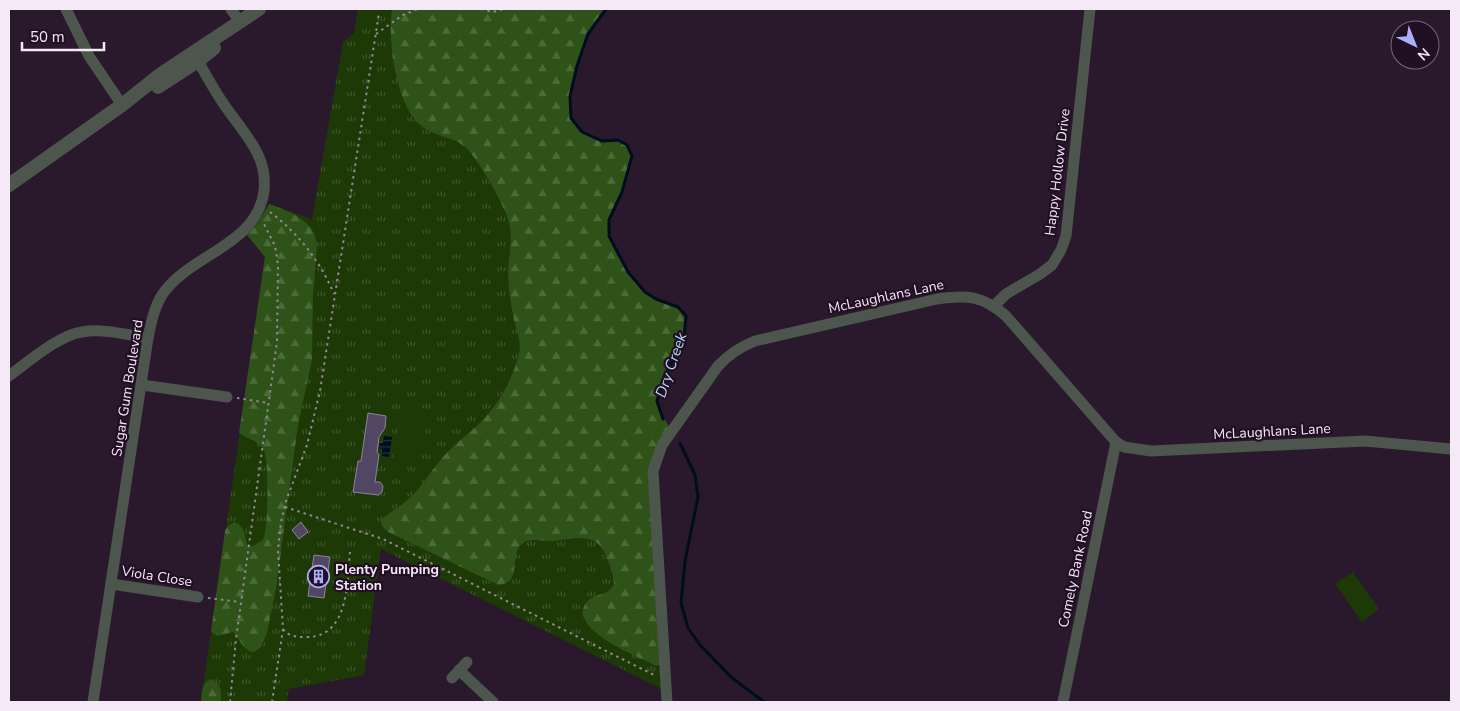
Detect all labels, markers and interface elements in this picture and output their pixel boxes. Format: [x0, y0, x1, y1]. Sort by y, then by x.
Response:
scale bar [22, 20, 105, 52]
north arrow [1390, 20, 1440, 70]
text: 50 m [30, 27, 65, 47]
text: N [1413, 44, 1434, 65]
street label: Happy Hollow Drive [1040, 107, 1075, 237]
street label: McLaughlans Lane [827, 275, 946, 318]
street label: Sugar Gum Boulevard [107, 318, 148, 458]
water label: Dry Creek [651, 329, 692, 400]
street label: McLaughlans Lane [1213, 419, 1331, 444]
street label: Comely Bank Road [1054, 509, 1097, 629]
place label: Plenty Pumping Station [335, 560, 439, 595]
street label: Viola Close [119, 561, 194, 591]
building icon: Plenty Pumping Station [307, 565, 331, 589]

